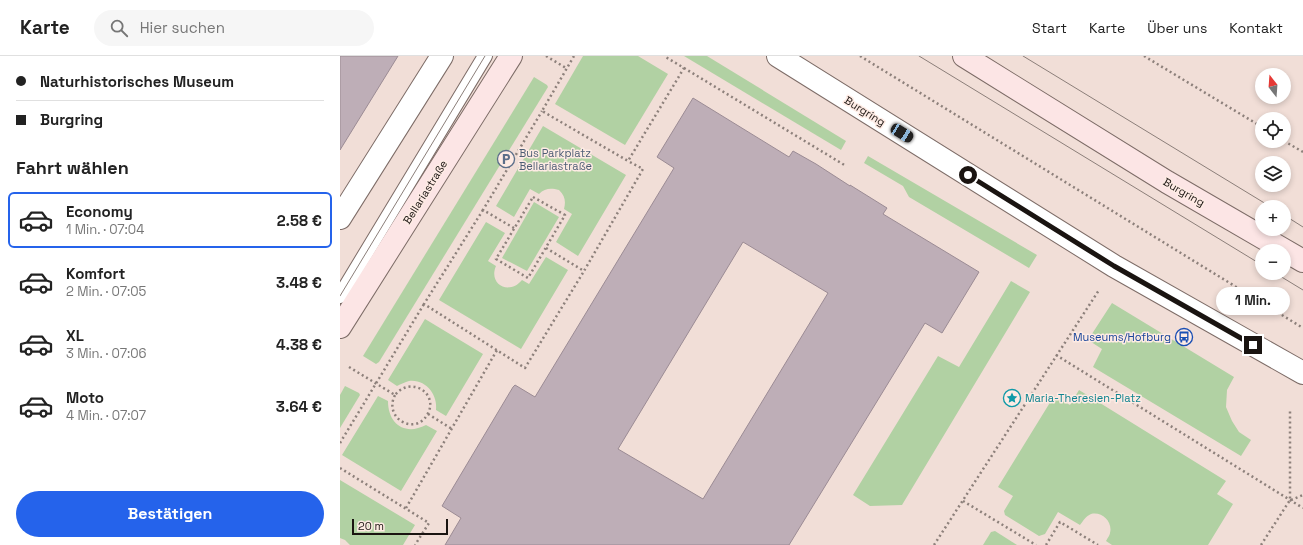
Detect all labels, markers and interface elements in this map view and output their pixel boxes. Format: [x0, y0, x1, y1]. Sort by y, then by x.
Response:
search box [94, 10, 374, 46]
text: Karte [20, 15, 70, 40]
icon: search [108, 17, 130, 39]
text: Hier suchen [140, 18, 225, 37]
text: Start [1032, 19, 1067, 37]
text: Karte [1089, 19, 1125, 37]
text: Über uns [1147, 19, 1207, 37]
text: Kontakt [1229, 19, 1283, 37]
north arrow [1255, 68, 1291, 104]
map controls [1255, 68, 1291, 280]
text: Naturhistorisches Museum [40, 72, 234, 91]
street label: Burgring [842, 93, 888, 129]
text: Burgring [40, 110, 103, 129]
button: locate [1255, 112, 1291, 148]
car [889, 122, 915, 144]
place label: Bus Parkplatz Bellariastraße [519, 146, 592, 173]
parking icon: Bus Parkplatz Bellariastraße [496, 149, 516, 169]
text: Fahrt wählen [16, 156, 129, 179]
button: layers [1255, 156, 1291, 192]
street label: Bellariastraße [400, 157, 450, 227]
route start [959, 166, 977, 184]
street label: Burgring [1161, 175, 1207, 209]
button: + [1255, 200, 1291, 236]
icon: car [18, 202, 54, 238]
text: Economy [66, 202, 133, 221]
text: 2.58 € [277, 211, 322, 230]
text: 1 Min. · 07:04 [66, 221, 144, 238]
button: − [1255, 244, 1291, 280]
icon: car [18, 264, 54, 300]
text: Komfort [66, 264, 125, 283]
text: 3.48 € [276, 273, 322, 292]
text: 2 Min. · 07:05 [66, 283, 146, 300]
callout: 1 Min. [1216, 287, 1290, 315]
text: 1 Min. [1235, 292, 1271, 309]
icon: car [18, 326, 54, 362]
text: XL [66, 326, 84, 345]
bus stop icon: Museums/Hofburg [1174, 327, 1194, 347]
place label: Museums/Hofburg [1073, 330, 1171, 344]
text: 4.38 € [276, 335, 322, 354]
route end [1244, 336, 1262, 354]
text: 3 Min. · 07:06 [66, 345, 147, 362]
icon: car [18, 388, 54, 424]
text: Moto [66, 388, 104, 407]
place icon: Maria-Theresien-Platz [1002, 388, 1022, 408]
place label: Maria-Theresien-Platz [1025, 391, 1141, 405]
text: 3.64 € [276, 397, 322, 416]
text: 4 Min. · 07:07 [66, 407, 146, 424]
button: Bestätigen [16, 491, 324, 537]
scale bar [352, 517, 448, 536]
text: 20 m [358, 519, 384, 533]

